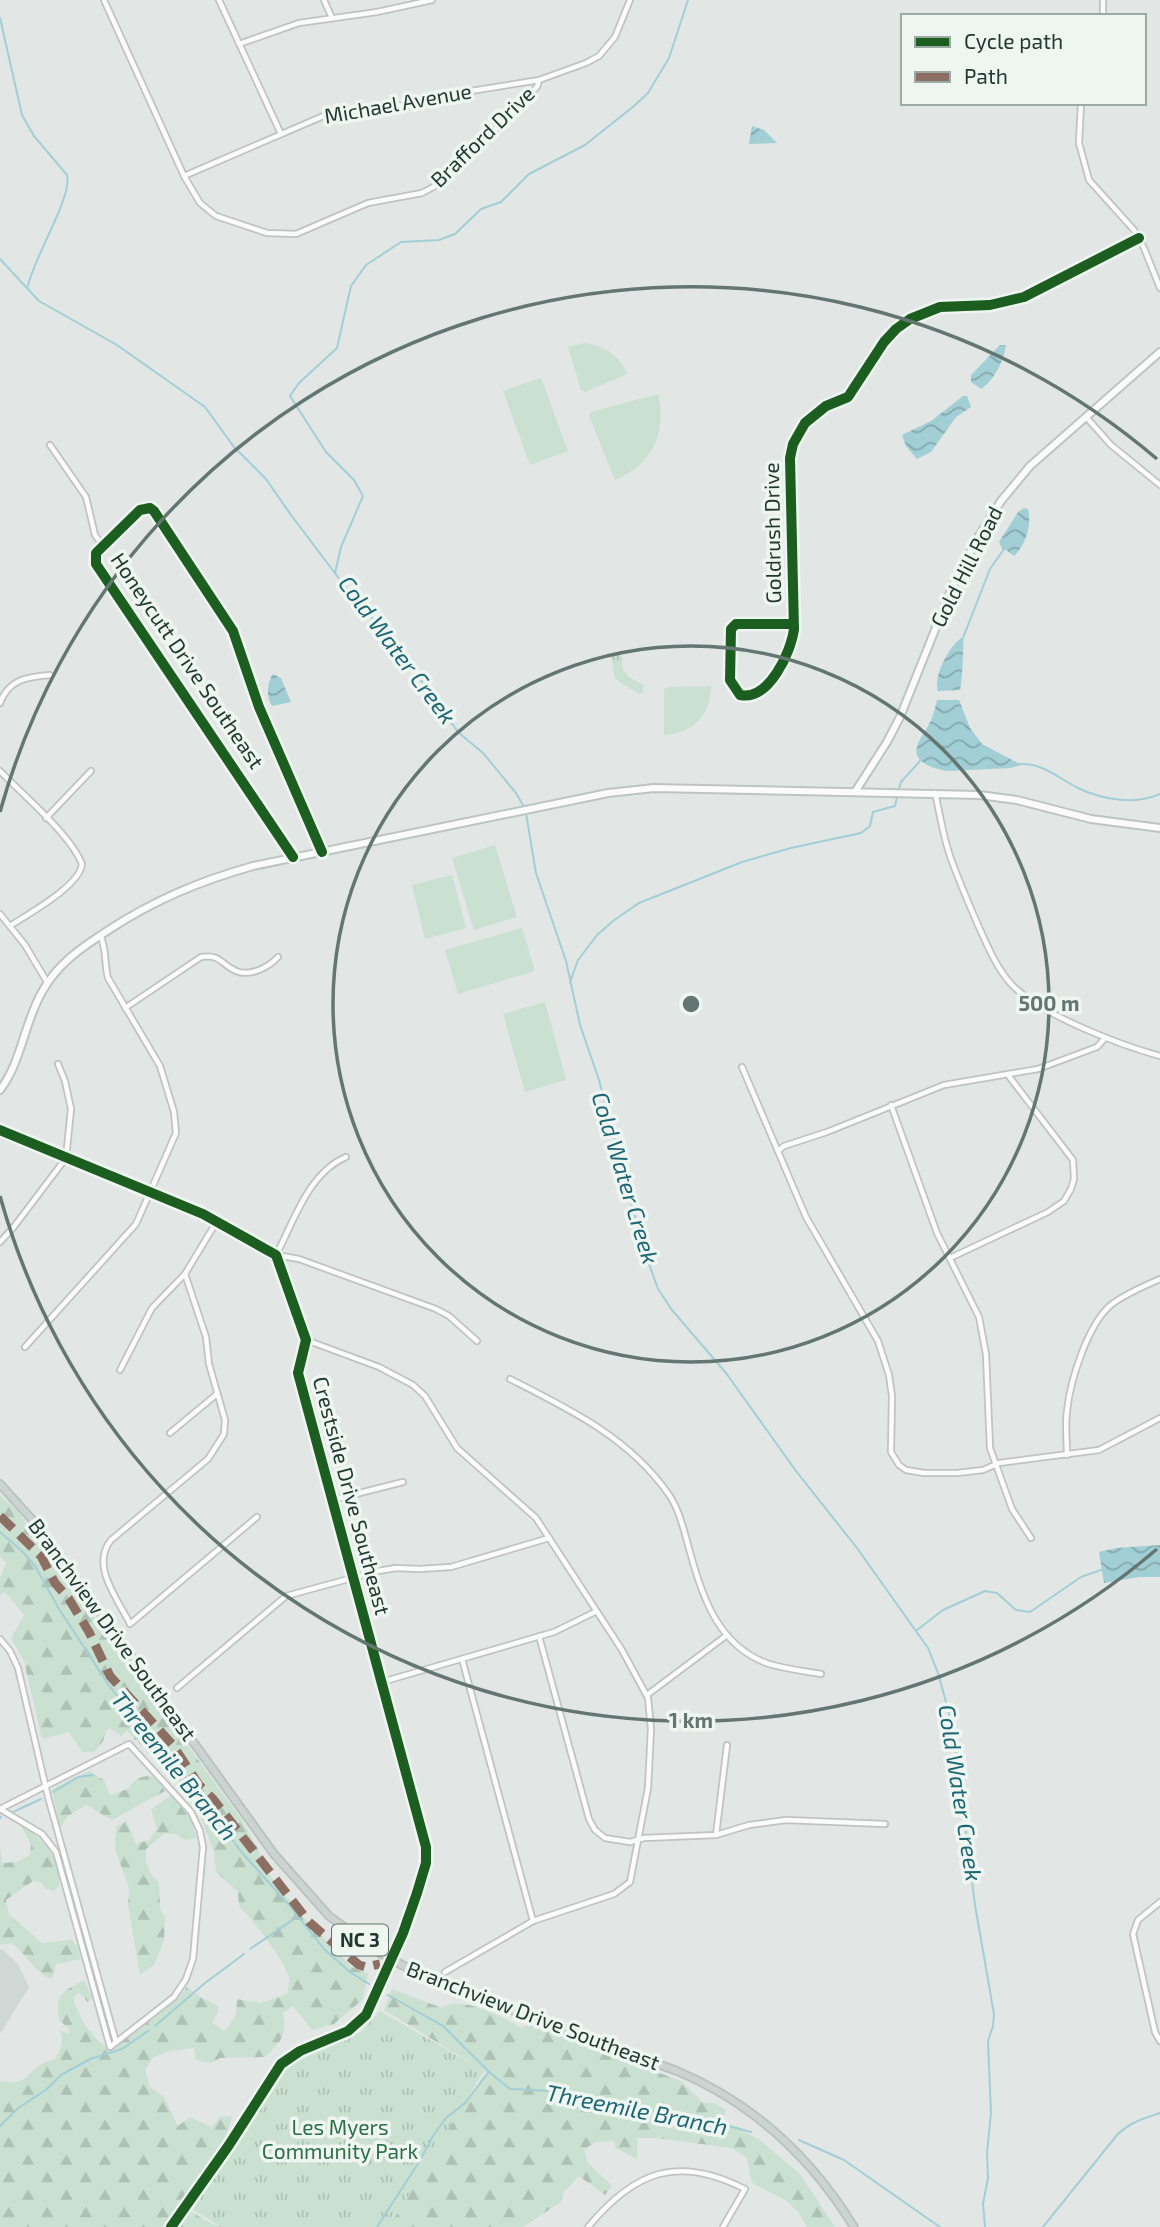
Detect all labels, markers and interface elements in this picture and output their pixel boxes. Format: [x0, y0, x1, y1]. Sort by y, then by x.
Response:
legend [901, 14, 1146, 105]
text: Cycle path [964, 28, 1063, 53]
text: Path [964, 63, 1008, 88]
street label: Michael Avenue [322, 77, 473, 128]
street label: Brafford Drive [425, 80, 539, 192]
street label: Goldrush Drive [758, 462, 785, 604]
street label: Gold Hill Road [924, 502, 1007, 631]
street label: Honeycutt Drive Southeast [107, 547, 270, 773]
water label: Cold Water Creek [333, 570, 463, 729]
text: 500 m [1018, 990, 1080, 1015]
centre of rings [679, 992, 703, 1016]
water label: Cold Water Creek [586, 1088, 665, 1267]
street label: Crestside Drive Southeast [309, 1374, 396, 1618]
street label: Branchview Drive Southeast [24, 1513, 202, 1745]
water label: Threemile Branch [106, 1685, 244, 1846]
water label: Cold Water Creek [933, 1702, 989, 1883]
text: 1 km [669, 1707, 713, 1732]
road number: NC 3 [332, 1924, 388, 1956]
street label: Branchview Drive Southeast [404, 1955, 663, 2074]
water label: Threemile Branch [544, 2078, 730, 2140]
park label: Les Myers Community Park [262, 2114, 418, 2163]

